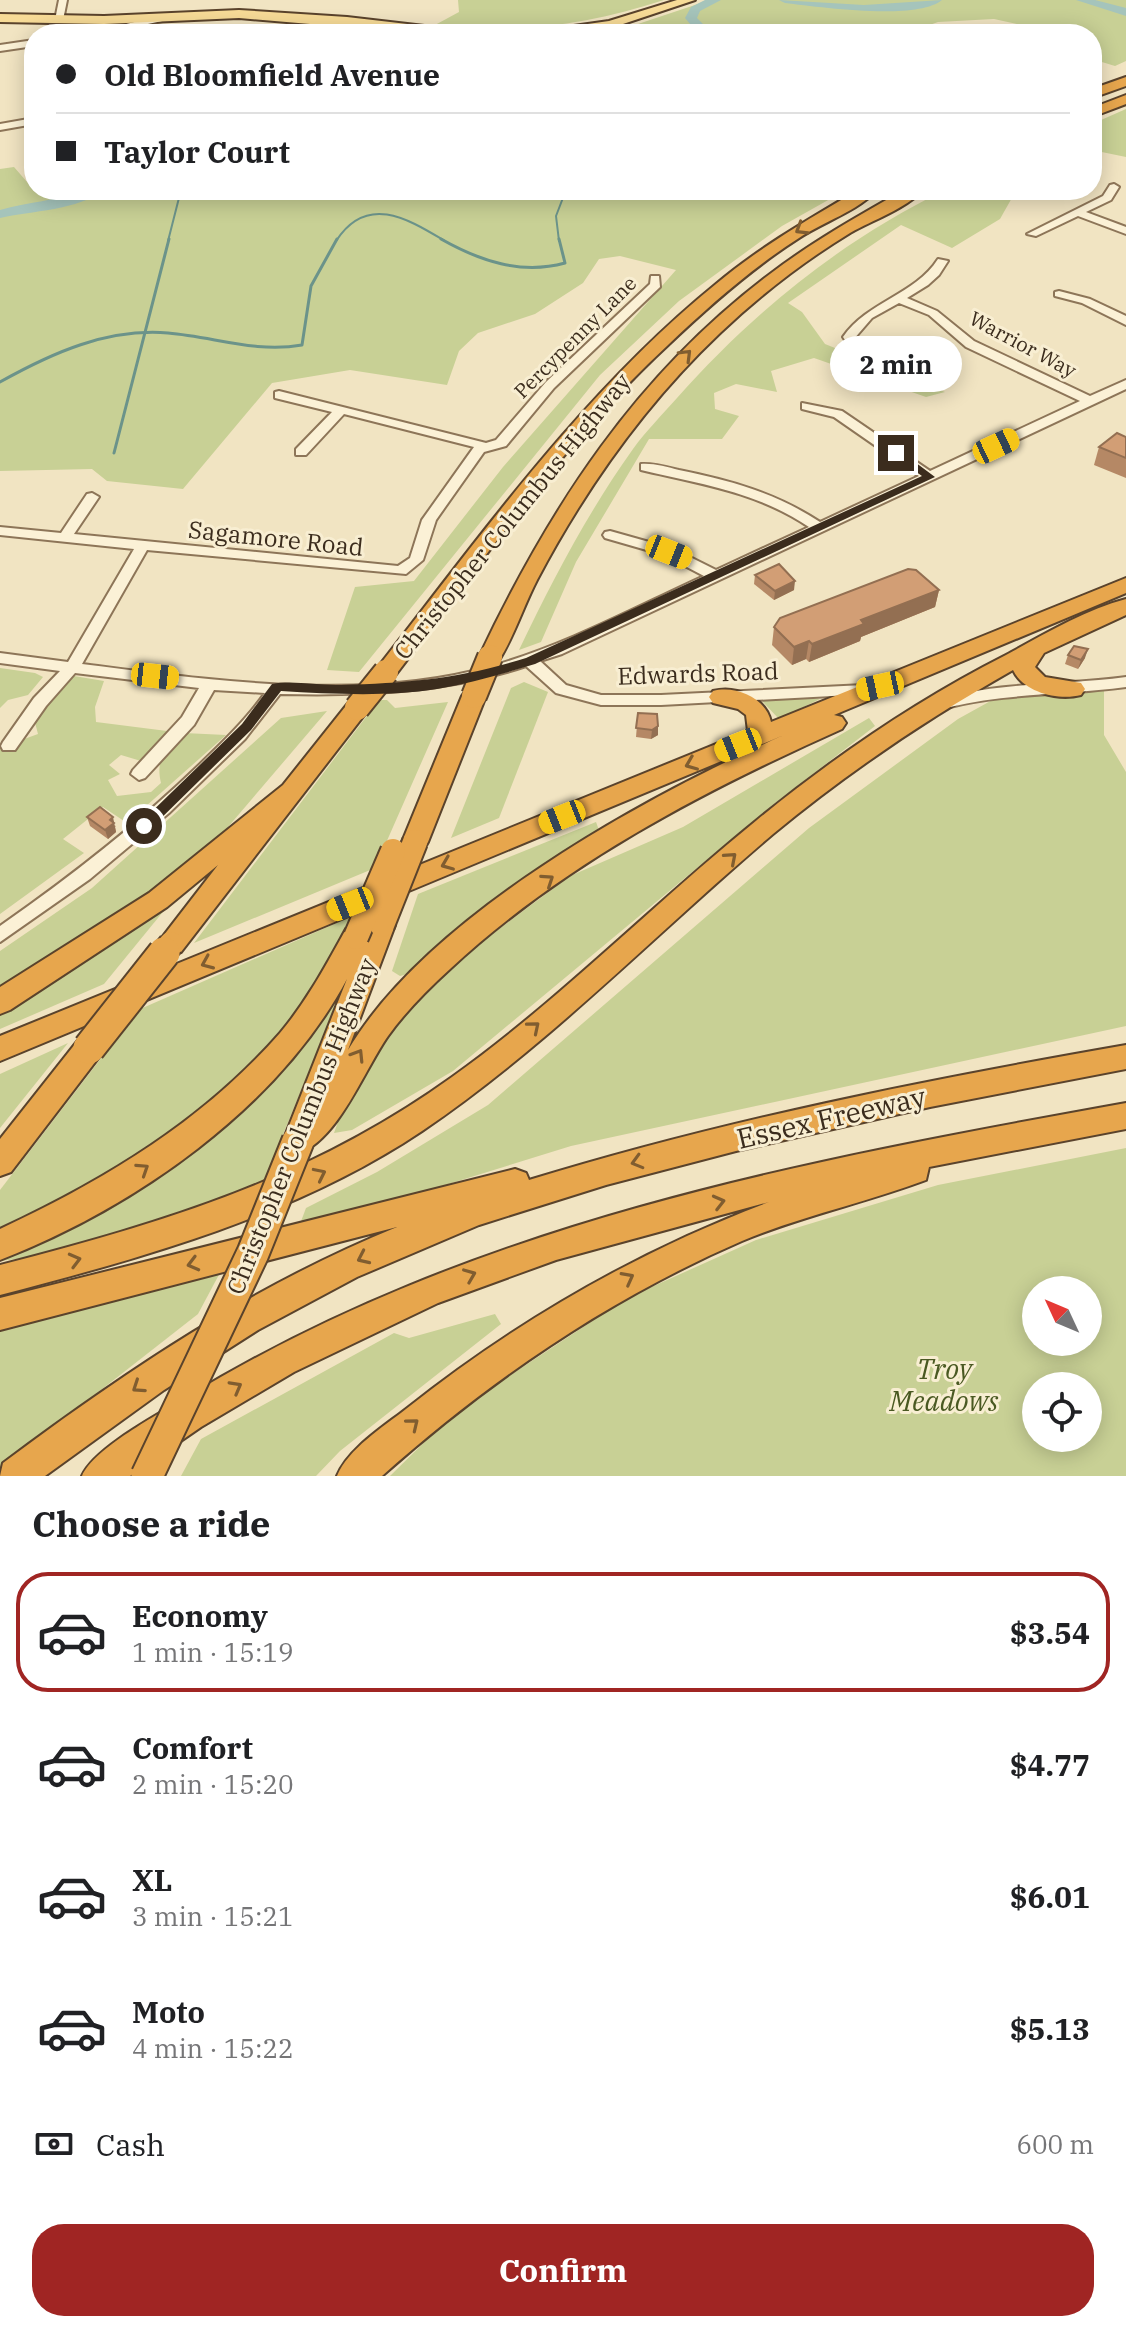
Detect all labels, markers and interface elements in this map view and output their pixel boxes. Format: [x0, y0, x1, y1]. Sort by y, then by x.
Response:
text: Old Bloomfield Avenue [104, 55, 440, 94]
text: Taylor Court [104, 132, 290, 171]
one-way arrow [796, 220, 810, 235]
street label: Percypenny Lane [508, 270, 642, 404]
street label: Warrior Way [965, 305, 1081, 384]
callout: 2 min [830, 337, 962, 393]
text: 2 min [860, 347, 932, 381]
one-way arrow [677, 350, 691, 364]
street label: Christopher Columbus Highway [386, 366, 638, 666]
car [969, 425, 1023, 467]
route end [878, 435, 914, 471]
street label: Sagamore Road [187, 513, 365, 563]
car [642, 532, 696, 572]
street label: Edwards Road [617, 654, 779, 692]
car [130, 662, 180, 690]
car [854, 669, 906, 703]
car [711, 725, 765, 765]
one-way arrow [685, 754, 699, 771]
car [535, 797, 589, 837]
route start [126, 808, 162, 844]
one-way arrow [722, 853, 736, 868]
one-way arrow [441, 854, 455, 871]
one-way arrow [539, 875, 553, 890]
car [323, 884, 377, 924]
one-way arrow [201, 953, 215, 970]
street label: Christopher Columbus Highway [219, 953, 383, 1299]
one-way arrow [525, 1022, 539, 1037]
one-way arrow [349, 1049, 364, 1064]
street label: Essex Freeway [733, 1077, 929, 1157]
one-way arrow [631, 1153, 645, 1170]
one-way arrow [135, 1164, 149, 1179]
one-way arrow [312, 1168, 326, 1184]
one-way arrow [712, 1194, 726, 1211]
one-way arrow [357, 1248, 371, 1264]
one-way arrow [68, 1253, 82, 1270]
one-way arrow [187, 1254, 201, 1271]
one-way arrow [462, 1269, 476, 1285]
one-way arrow [620, 1273, 634, 1288]
north arrow [1022, 1276, 1102, 1356]
map controls [1022, 1276, 1102, 1452]
park label: Troy Meadows [889, 1350, 999, 1419]
button: locate [1022, 1372, 1102, 1452]
one-way arrow [132, 1378, 146, 1393]
one-way arrow [227, 1381, 241, 1397]
one-way arrow [404, 1419, 418, 1434]
text: Choose a ride [32, 1500, 271, 1547]
icon: car [36, 1596, 108, 1668]
text: Economy [132, 1596, 268, 1635]
text: $3.54 [1010, 1613, 1090, 1652]
text: 1 min · 15:19 [132, 1635, 294, 1669]
icon: car [36, 1728, 108, 1800]
text: Comfort [132, 1728, 253, 1767]
text: $4.77 [1010, 1745, 1090, 1784]
text: 2 min · 15:20 [132, 1767, 294, 1801]
icon: car [36, 1860, 108, 1932]
text: XL [132, 1860, 172, 1899]
text: $6.01 [1010, 1877, 1090, 1916]
text: 3 min · 15:21 [132, 1899, 294, 1933]
icon: car [36, 1992, 108, 2064]
text: Moto [132, 1992, 205, 2031]
text: $5.13 [1010, 2009, 1090, 2048]
text: 4 min · 15:22 [132, 2031, 294, 2065]
icon: cash [32, 2122, 76, 2166]
text: Cash [96, 2125, 165, 2164]
text: 600 m [1016, 2127, 1094, 2161]
button: Confirm [32, 2224, 1094, 2316]

